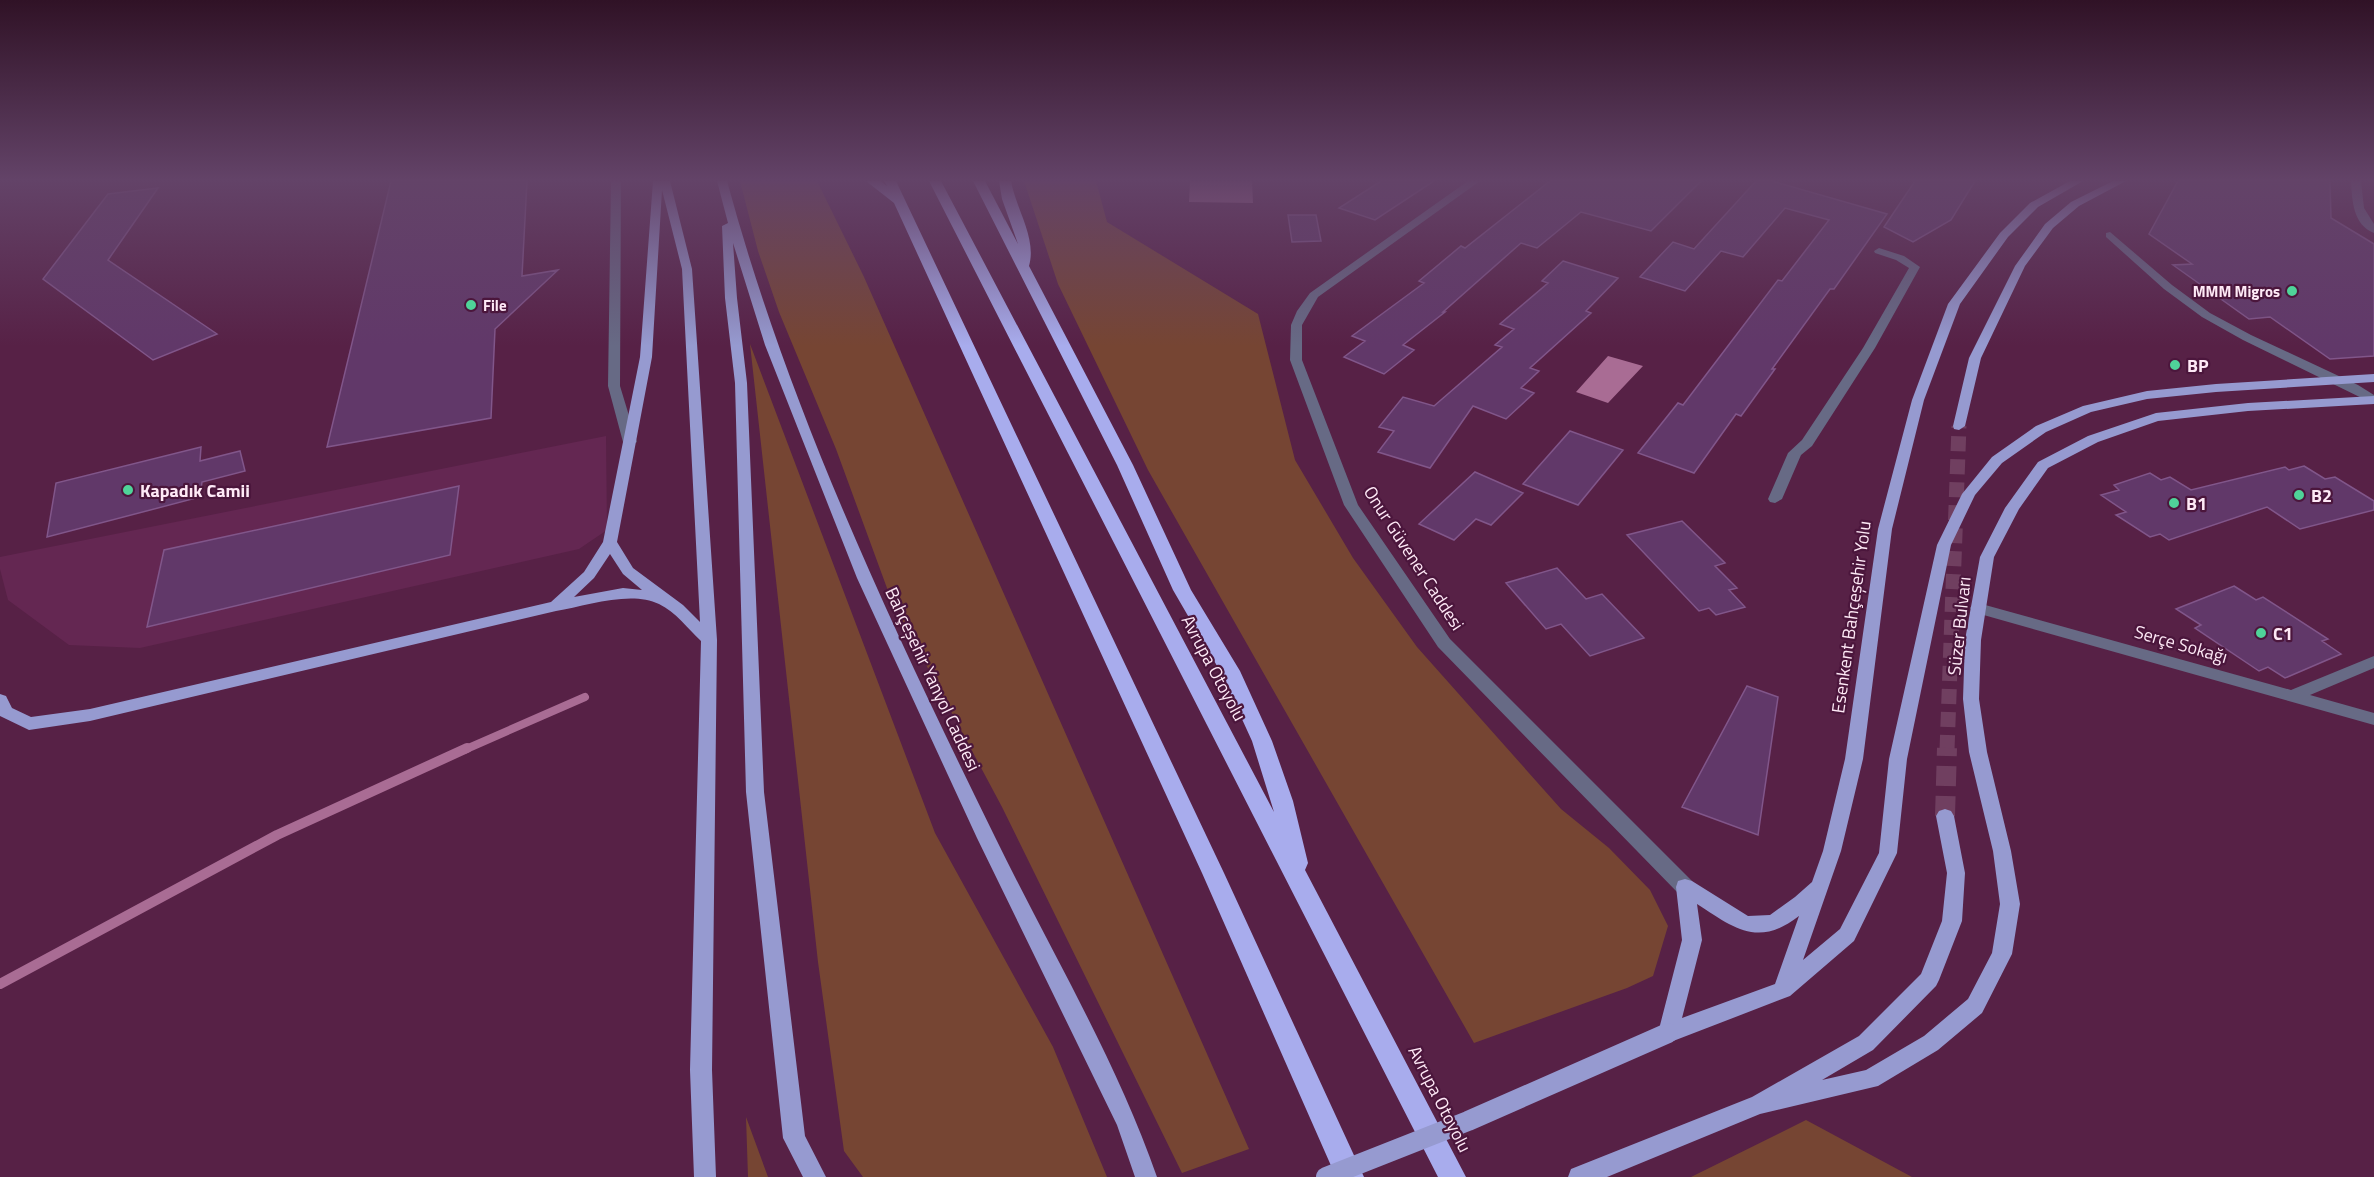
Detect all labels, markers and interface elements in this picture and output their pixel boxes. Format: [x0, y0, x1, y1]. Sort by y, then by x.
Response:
place label: MMM Migros [2193, 280, 2280, 303]
marker: MMM Migros [2285, 284, 2299, 298]
place label: File [483, 294, 507, 317]
marker: File [464, 298, 478, 312]
place label: BP [2187, 352, 2209, 379]
marker: BP [2168, 358, 2182, 372]
place label: Kapadık Camii [140, 477, 250, 504]
street label: Onur Güvener Caddesi [1357, 480, 1471, 636]
place label: B2 [2311, 482, 2332, 509]
marker: Kapadık Camii [121, 483, 135, 497]
marker: B2 [2292, 488, 2306, 502]
place label: B1 [2186, 490, 2207, 517]
marker: B1 [2167, 496, 2181, 510]
street label: Esenkent Bahçeşehir Yolu [1824, 519, 1878, 715]
street label: Süzer Bulvarı [1940, 575, 1978, 677]
street label: Bahçeşehir Yanyol Caddesi [878, 583, 988, 775]
street label: Avrupa Otoyolu [1175, 610, 1253, 726]
street label: Serçe Sokağı [2131, 618, 2231, 670]
place label: C1 [2273, 620, 2293, 647]
marker: C1 [2254, 626, 2268, 640]
street label: Avrupa Otoyolu [1402, 1041, 1478, 1157]

